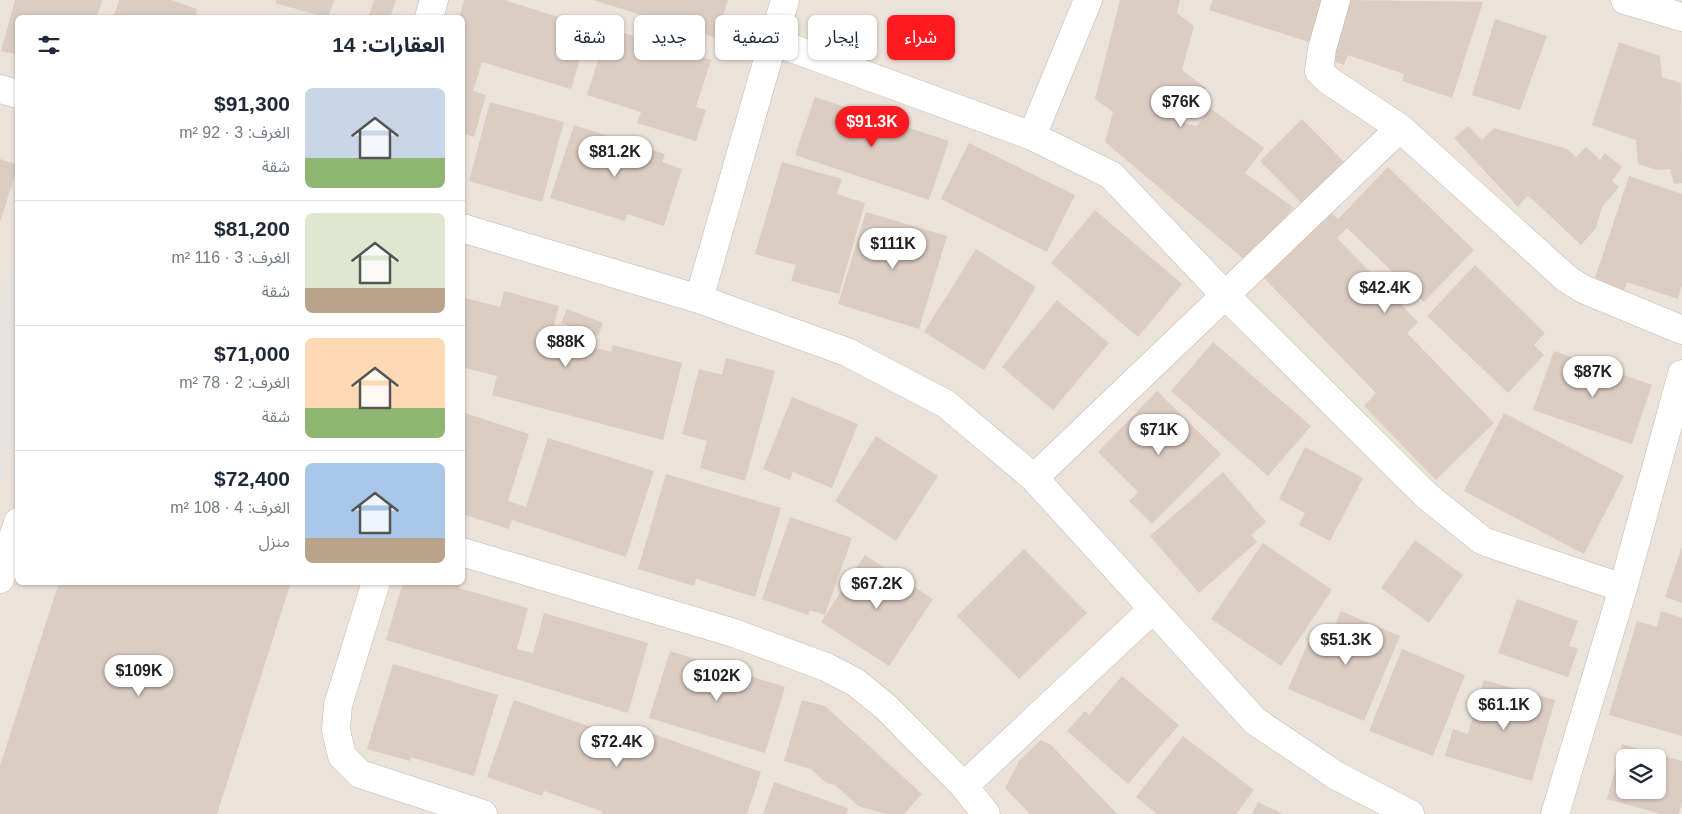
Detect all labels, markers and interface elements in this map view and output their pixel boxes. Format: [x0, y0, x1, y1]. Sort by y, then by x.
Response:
chip: شقة [556, 15, 624, 60]
chip: جديد [634, 15, 705, 60]
chip: تصفية [715, 15, 798, 60]
chip: إيجار [808, 15, 877, 60]
chip: شراء [887, 15, 955, 60]
icon: filters [35, 31, 63, 59]
text: العقارات: 14 [332, 33, 445, 56]
pin: $76K [1151, 86, 1211, 128]
text: $91,300 [214, 92, 290, 115]
text: $76K [1162, 93, 1200, 110]
pin: $91.3K [831, 106, 913, 148]
icon: home [345, 108, 405, 168]
text: $91.3K [846, 113, 898, 130]
text: الغرف: 3 · 92 m² [179, 124, 290, 141]
pin: $81.2K [574, 136, 656, 178]
text: $81.2K [589, 143, 641, 160]
text: شقة [262, 158, 290, 175]
text: $81,200 [214, 217, 290, 240]
pin: $111K [858, 228, 928, 270]
icon: home [345, 233, 405, 293]
text: $111K [870, 235, 916, 252]
text: الغرف: 3 · 116 m² [171, 249, 290, 266]
pin: $42.4K [1344, 272, 1426, 314]
text: $42.4K [1359, 279, 1411, 296]
text: شقة [262, 283, 290, 300]
pin: $88K [536, 326, 596, 368]
text: $88K [547, 333, 585, 350]
text: $71,000 [214, 342, 290, 365]
pin: $87K [1563, 356, 1623, 398]
icon: home [345, 358, 405, 418]
text: $87K [1574, 363, 1612, 380]
text: الغرف: 2 · 78 m² [179, 374, 290, 391]
text: شقة [262, 408, 290, 425]
pin: $71K [1129, 414, 1189, 456]
text: $71K [1140, 421, 1178, 438]
text: $72,400 [214, 467, 290, 490]
icon: home [345, 483, 405, 543]
text: الغرف: 4 · 108 m² [170, 499, 290, 516]
text: منزل [259, 533, 290, 550]
pin: $67.2K [836, 568, 918, 610]
text: $67.2K [851, 575, 903, 592]
pin: $51.3K [1305, 624, 1387, 666]
text: $51.3K [1320, 631, 1372, 648]
pin: $109K [104, 654, 174, 697]
pin: $102K [682, 660, 752, 702]
text: $109K [115, 662, 163, 679]
text: $102K [693, 667, 741, 684]
pin: $61.1K [1463, 688, 1545, 731]
text: $61.1K [1478, 696, 1530, 713]
pin: $72.4K [576, 726, 658, 768]
text: $72.4K [591, 733, 643, 750]
map controls [1616, 749, 1666, 799]
button: layers [1616, 749, 1666, 799]

